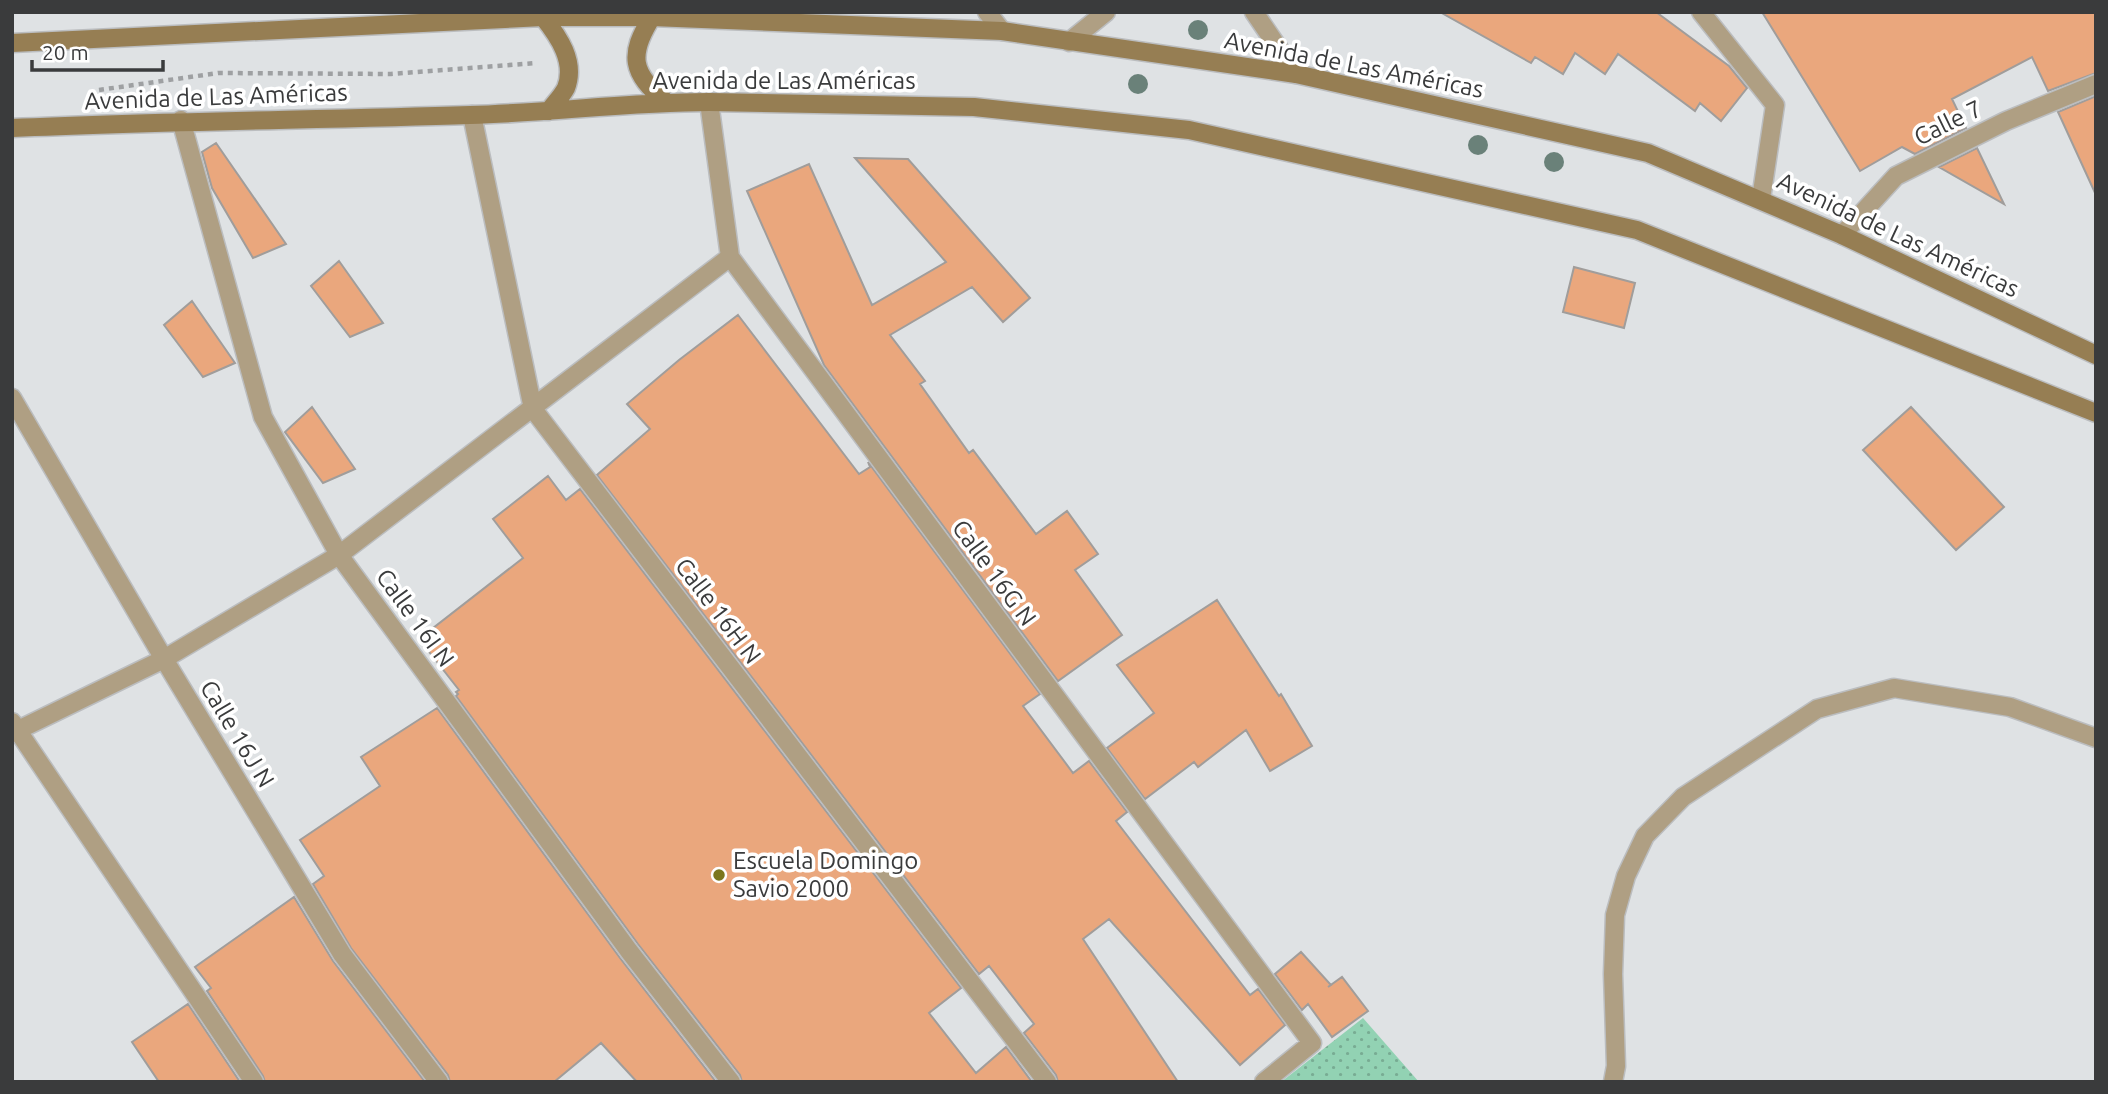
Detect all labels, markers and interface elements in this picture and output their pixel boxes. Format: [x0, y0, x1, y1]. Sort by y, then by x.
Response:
street label: Avenida de Las Américas [1222, 26, 1486, 103]
scale bar [32, 28, 163, 72]
text: 20 m [42, 40, 89, 64]
street label: Avenida de Las Américas [652, 67, 916, 94]
street label: Avenida de Las Américas [84, 78, 348, 115]
street label: Calle 7 [1910, 95, 1986, 150]
street label: Avenida de Las Américas [1773, 167, 2023, 302]
street label: Calle 16G N [947, 515, 1042, 631]
street label: Calle 16H N [670, 553, 767, 669]
street label: Calle 16I N [371, 564, 460, 672]
street label: Calle 16J N [195, 675, 280, 792]
place label: Escuela Domingo Savio 2000 [733, 847, 918, 902]
marker: Escuela Domingo Savio 2000 [711, 867, 727, 883]

